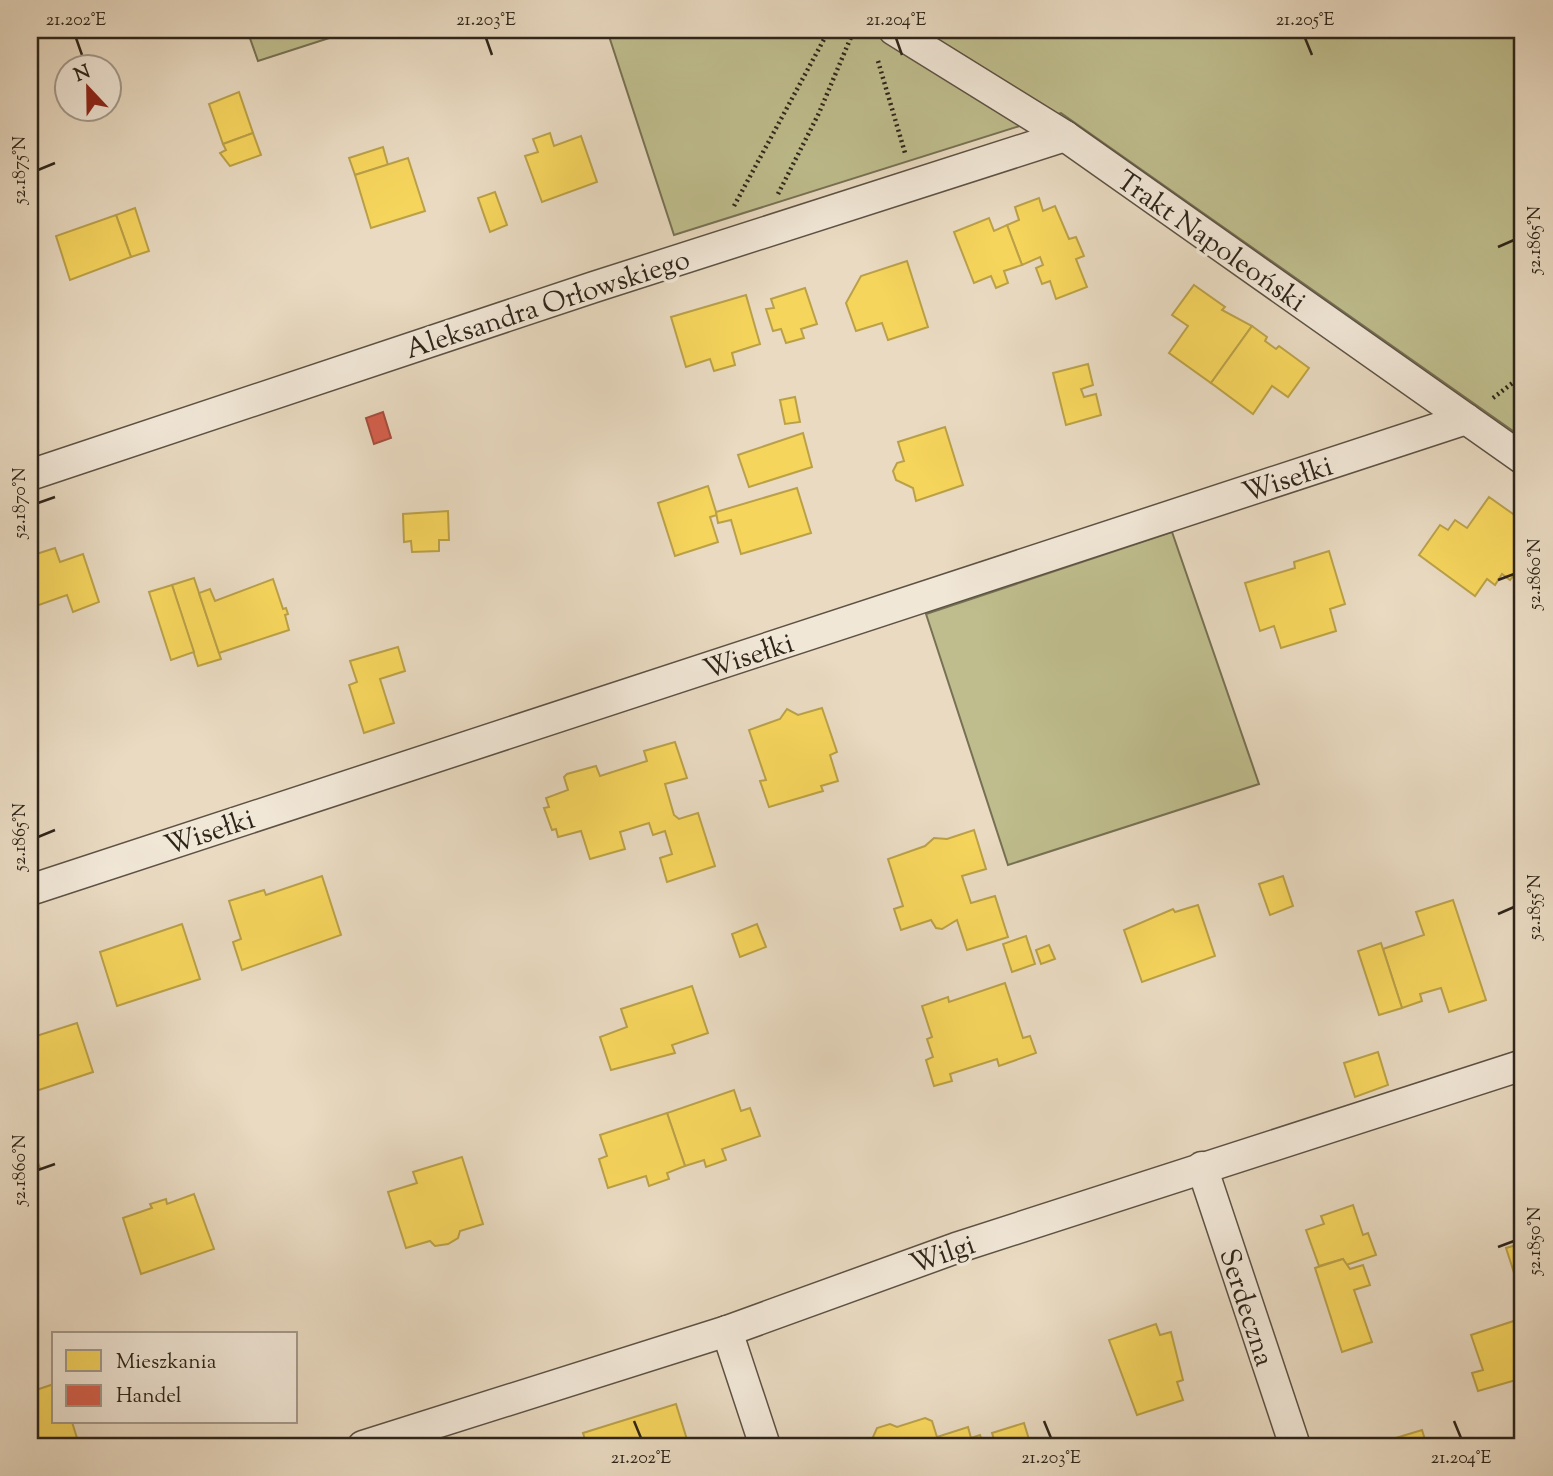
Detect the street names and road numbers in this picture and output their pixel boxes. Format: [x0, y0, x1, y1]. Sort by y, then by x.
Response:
street label: Trakt Napoleoński [1107, 162, 1313, 323]
street label: Aleksandra Orłowskiego [401, 241, 695, 371]
street label: Wisełki [1238, 447, 1338, 514]
street label: Wisełki [699, 624, 799, 691]
street label: Wisełki [160, 800, 260, 867]
street label: Wilgi [905, 1226, 981, 1286]
street label: Serdeczna [1207, 1244, 1283, 1372]

